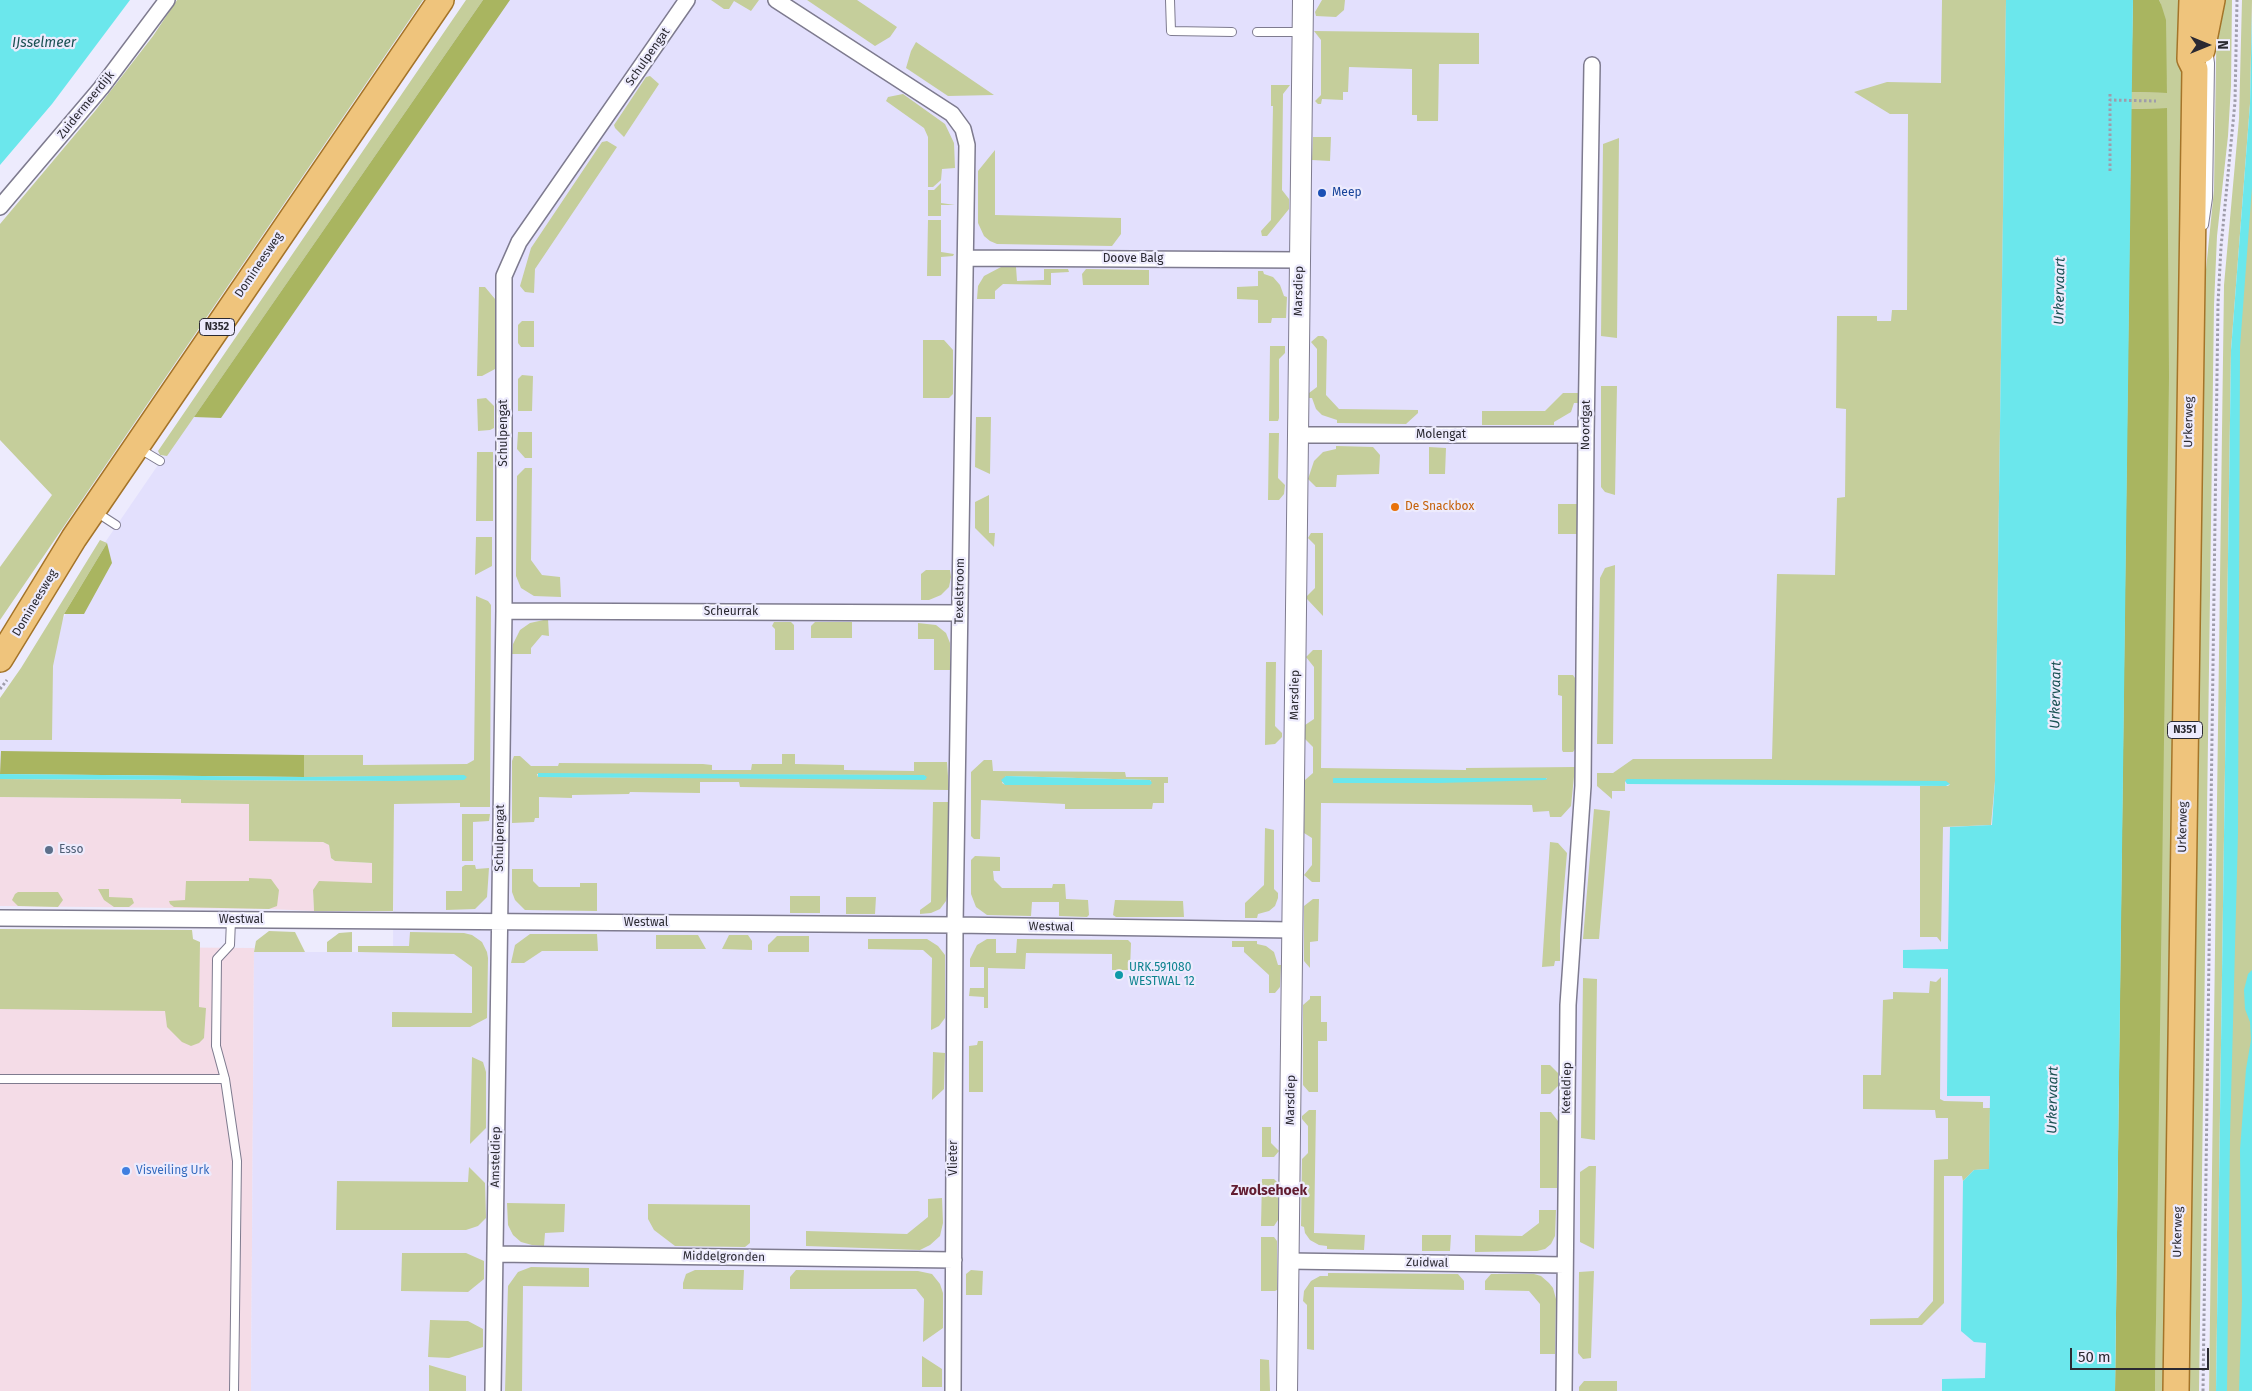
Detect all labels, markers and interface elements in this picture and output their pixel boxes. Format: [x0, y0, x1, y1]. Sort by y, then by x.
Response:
north arrow [2182, 20, 2232, 70]
street label: Schulpengat [623, 25, 673, 89]
water label: IJsselmeer [12, 35, 76, 51]
text: N [2214, 40, 2231, 50]
street label: Zuidermeerdijk [54, 68, 118, 142]
place label: Meep [1332, 186, 1362, 200]
marker: Meep [1316, 187, 1328, 199]
street label: Domineesweg [232, 230, 286, 300]
street label: Doove Balg [1103, 252, 1163, 266]
water label: Urkervaart [2051, 257, 2069, 325]
street label: Marsdiep [1291, 266, 1307, 316]
road number: N352 [200, 318, 234, 336]
street label: Urkerweg [2181, 396, 2197, 448]
street label: Schulpengat [497, 399, 511, 467]
street label: Noordgat [1578, 400, 1594, 450]
street label: Molengat [1416, 428, 1466, 442]
place label: De Snackbox [1405, 500, 1474, 514]
marker: De Snackbox [1389, 501, 1401, 513]
street label: Texelstroom [952, 558, 968, 624]
street label: Domineesweg [9, 567, 61, 639]
street label: Scheurrak [704, 605, 758, 619]
water label: Urkervaart [2047, 661, 2065, 729]
street label: Marsdiep [1287, 670, 1303, 720]
road number: N351 [2168, 722, 2202, 738]
street label: Urkerweg [2175, 801, 2191, 853]
street label: Schulpengat [492, 804, 508, 872]
place label: Esso [59, 843, 83, 857]
marker: Esso [43, 844, 55, 856]
street label: Westwal [219, 913, 263, 927]
street label: Westwal [624, 916, 668, 930]
street label: Westwal [1029, 919, 1073, 935]
place label: URK.591080 WESTWAL 12 [1129, 961, 1195, 989]
marker: URK.591080 WESTWAL 12 [1113, 969, 1125, 981]
street label: Keteldiep [1559, 1062, 1575, 1114]
water label: Urkervaart [2044, 1066, 2062, 1134]
street label: Marsdiep [1283, 1075, 1299, 1125]
street label: Amsteldiep [488, 1126, 504, 1188]
street label: Vlieter [947, 1140, 961, 1176]
place label: Visveiling Urk [136, 1164, 209, 1178]
marker: Visveiling Urk [120, 1165, 132, 1177]
district label: Zwolsehoek [1231, 1183, 1307, 1199]
street label: Urkerweg [2170, 1206, 2186, 1258]
street label: Middelgronden [683, 1249, 765, 1265]
street label: Zuidwal [1406, 1255, 1448, 1271]
scale bar [2072, 1338, 2211, 1370]
text: 50 m [2078, 1348, 2111, 1366]

